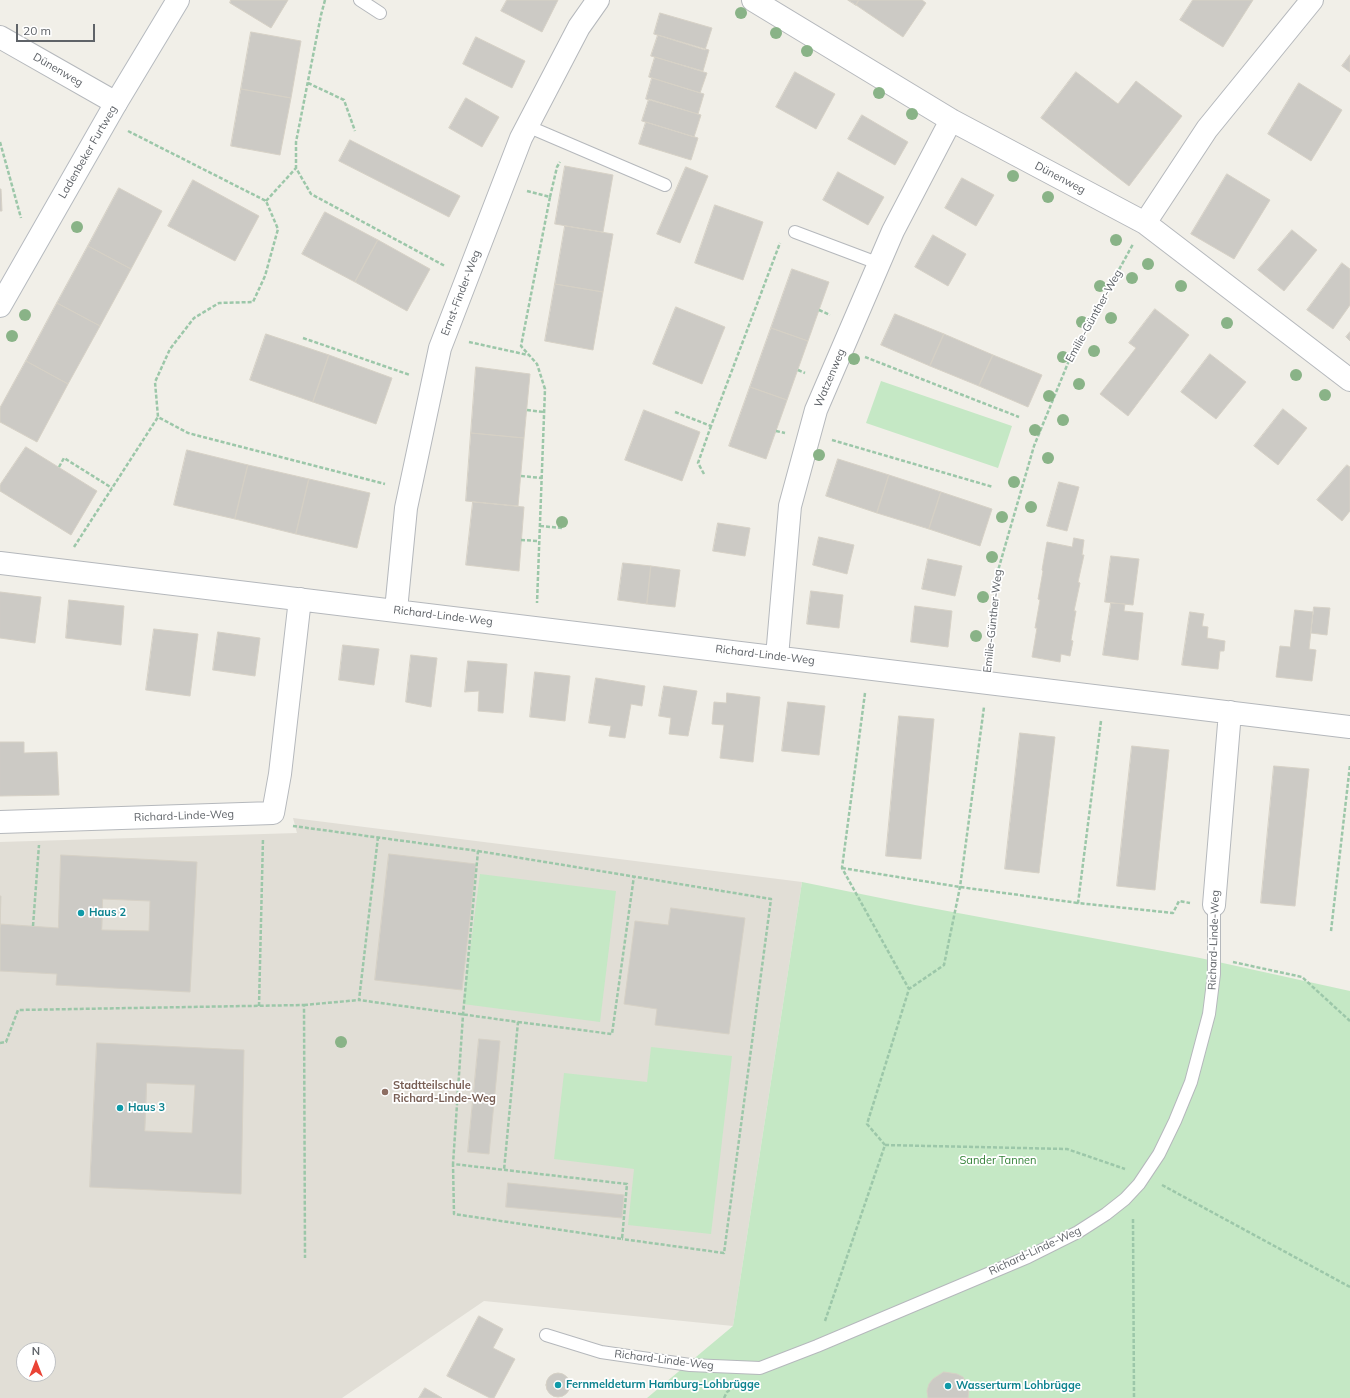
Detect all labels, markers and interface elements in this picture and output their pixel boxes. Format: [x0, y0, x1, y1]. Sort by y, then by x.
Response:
scale bar [18, 16, 97, 42]
text: 20 m [23, 23, 51, 38]
street label: Dünenweg [31, 50, 85, 90]
street label: Ladenbeker Furtweg [56, 103, 120, 201]
street label: Dünenweg [1032, 159, 1088, 197]
street label: Ernst-Finder-Weg [439, 248, 483, 338]
street label: Emilie-Günther-Weg [1063, 267, 1125, 365]
street label: Watzenweg [812, 347, 848, 409]
street label: Emilie-Günther-Weg [981, 569, 1005, 673]
street label: Richard-Linde-Weg [393, 603, 493, 629]
street label: Richard-Linde-Weg [715, 642, 815, 668]
street label: Richard-Linde-Weg [134, 808, 234, 824]
street label: Richard-Linde-Weg [1206, 890, 1222, 990]
place label: Haus 2 [89, 906, 126, 920]
marker: Haus 2 [76, 908, 86, 918]
place label: Stadtteilschule Richard-Linde-Weg [393, 1079, 496, 1105]
marker: Stadtteilschule Richard-Linde-Weg [380, 1087, 390, 1097]
place label: Haus 3 [128, 1101, 165, 1115]
marker: Haus 3 [115, 1103, 125, 1113]
park label: Sander Tannen [959, 1154, 1037, 1168]
street label: Richard-Linde-Weg [987, 1224, 1083, 1278]
north arrow [16, 1342, 56, 1382]
text: N [32, 1344, 40, 1358]
street label: Richard-Linde-Weg [614, 1347, 714, 1373]
place label: Fernmeldeturm Hamburg-Lohbrügge [566, 1378, 760, 1392]
place label: Wasserturm Lohbrügge [956, 1379, 1081, 1393]
marker: Fernmeldeturm Hamburg-Lohbrügge [553, 1380, 563, 1390]
marker: Wasserturm Lohbrügge [943, 1381, 953, 1391]

